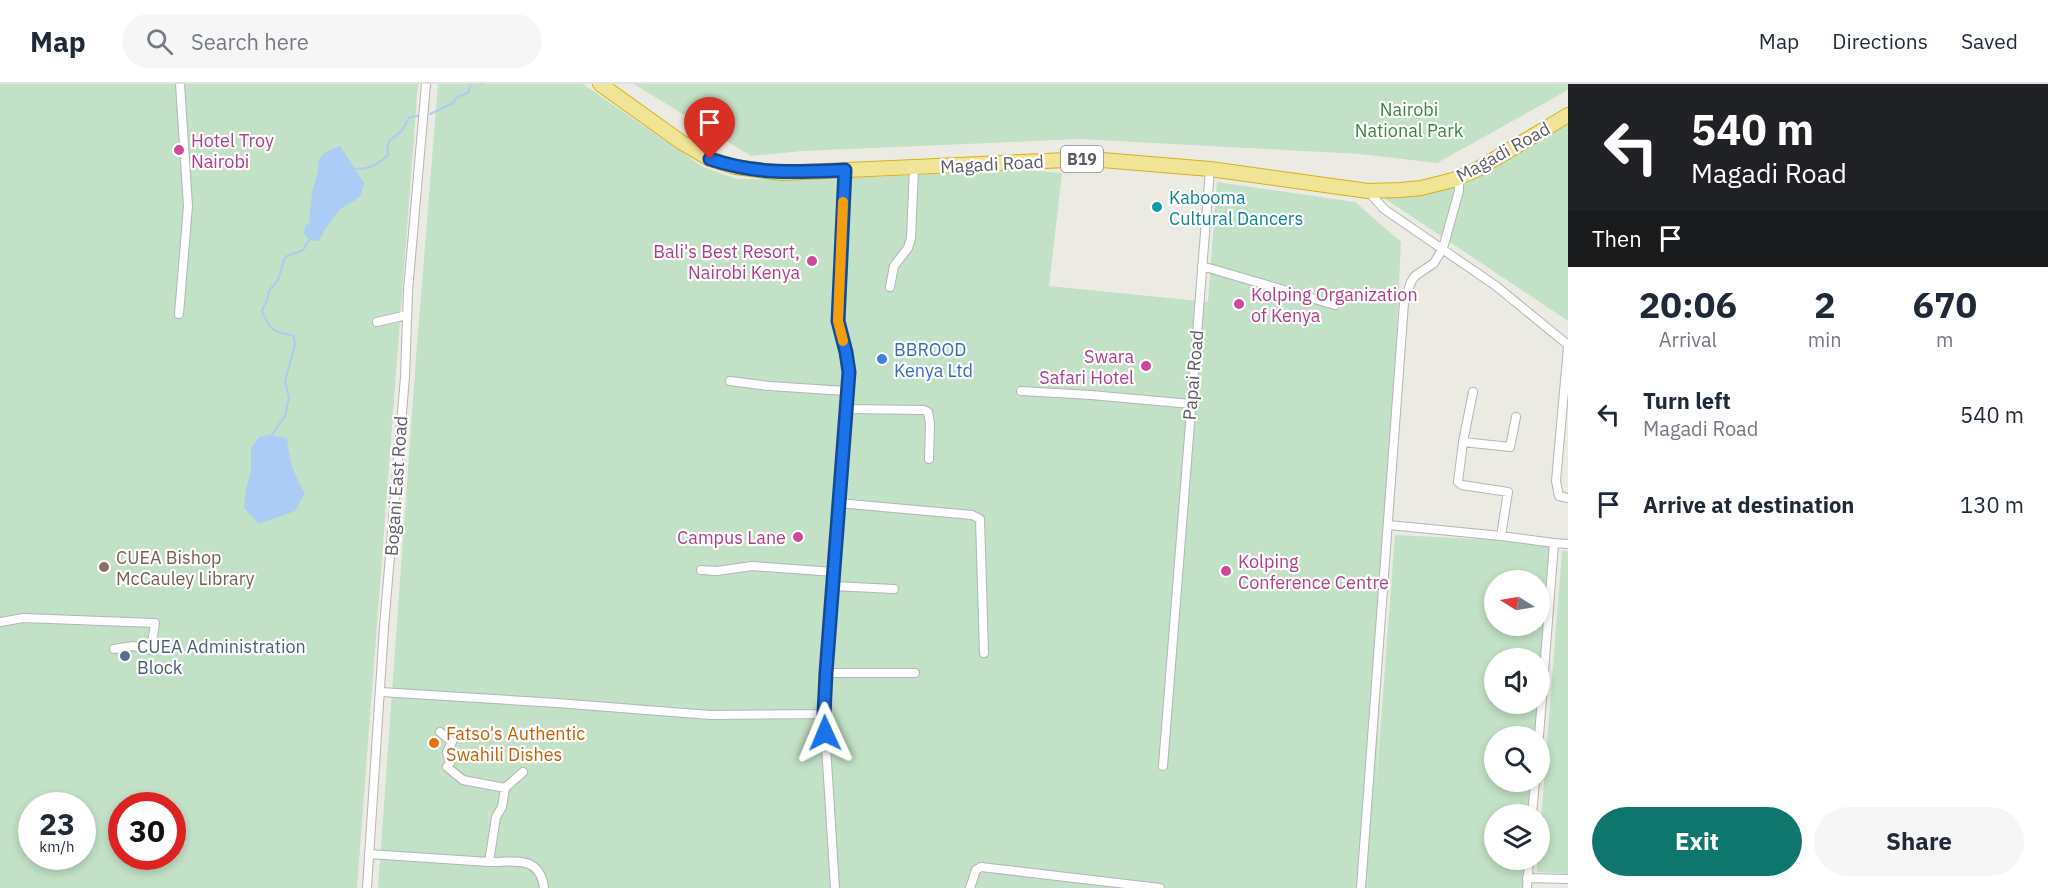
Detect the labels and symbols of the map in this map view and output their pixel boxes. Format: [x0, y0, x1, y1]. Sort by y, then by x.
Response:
pin [684, 97, 735, 159]
park label: Nairobi National Park [1355, 98, 1464, 142]
street label: Magadi Road [1452, 117, 1554, 187]
place label: Hotel Troy Nairobi [191, 129, 274, 173]
marker: Hotel Troy Nairobi [172, 143, 186, 157]
road number: B19 [1061, 146, 1103, 172]
street label: Magadi Road [940, 150, 1044, 178]
place label: Kabooma Cultural Dancers [1169, 186, 1303, 230]
marker: Kabooma Cultural Dancers [1150, 200, 1164, 214]
place label: Bali's Best Resort, Nairobi Kenya [653, 240, 800, 284]
marker: Bali's Best Resort, Nairobi Kenya [805, 254, 819, 268]
place label: Kolping Organization of Kenya [1251, 283, 1418, 327]
marker: Kolping Organization of Kenya [1232, 297, 1246, 311]
street label: Papai Road [1178, 329, 1208, 421]
place label: BBROOD Kenya Ltd [894, 338, 973, 382]
place label: Swara Safari Hotel [1039, 345, 1134, 389]
marker: BBROOD Kenya Ltd [875, 352, 889, 366]
marker: Swara Safari Hotel [1139, 359, 1153, 373]
street label: Bogani East Road [380, 415, 412, 557]
place label: Campus Lane [677, 526, 786, 549]
marker: Campus Lane [791, 530, 805, 544]
place label: CUEA Bishop McCauley Library [116, 546, 254, 590]
place label: Kolping Conference Centre [1238, 550, 1389, 594]
marker: CUEA Bishop McCauley Library [97, 560, 111, 574]
marker: Kolping Conference Centre [1219, 564, 1233, 578]
north arrow [1484, 570, 1550, 636]
place label: CUEA Administration Block [137, 635, 306, 679]
marker: CUEA Administration Block [118, 649, 132, 663]
position arrow [793, 701, 857, 765]
place label: Fatso's Authentic Swahili Dishes [446, 722, 585, 766]
marker: Fatso's Authentic Swahili Dishes [427, 736, 441, 750]
speed limit sign: 30 [108, 792, 186, 870]

